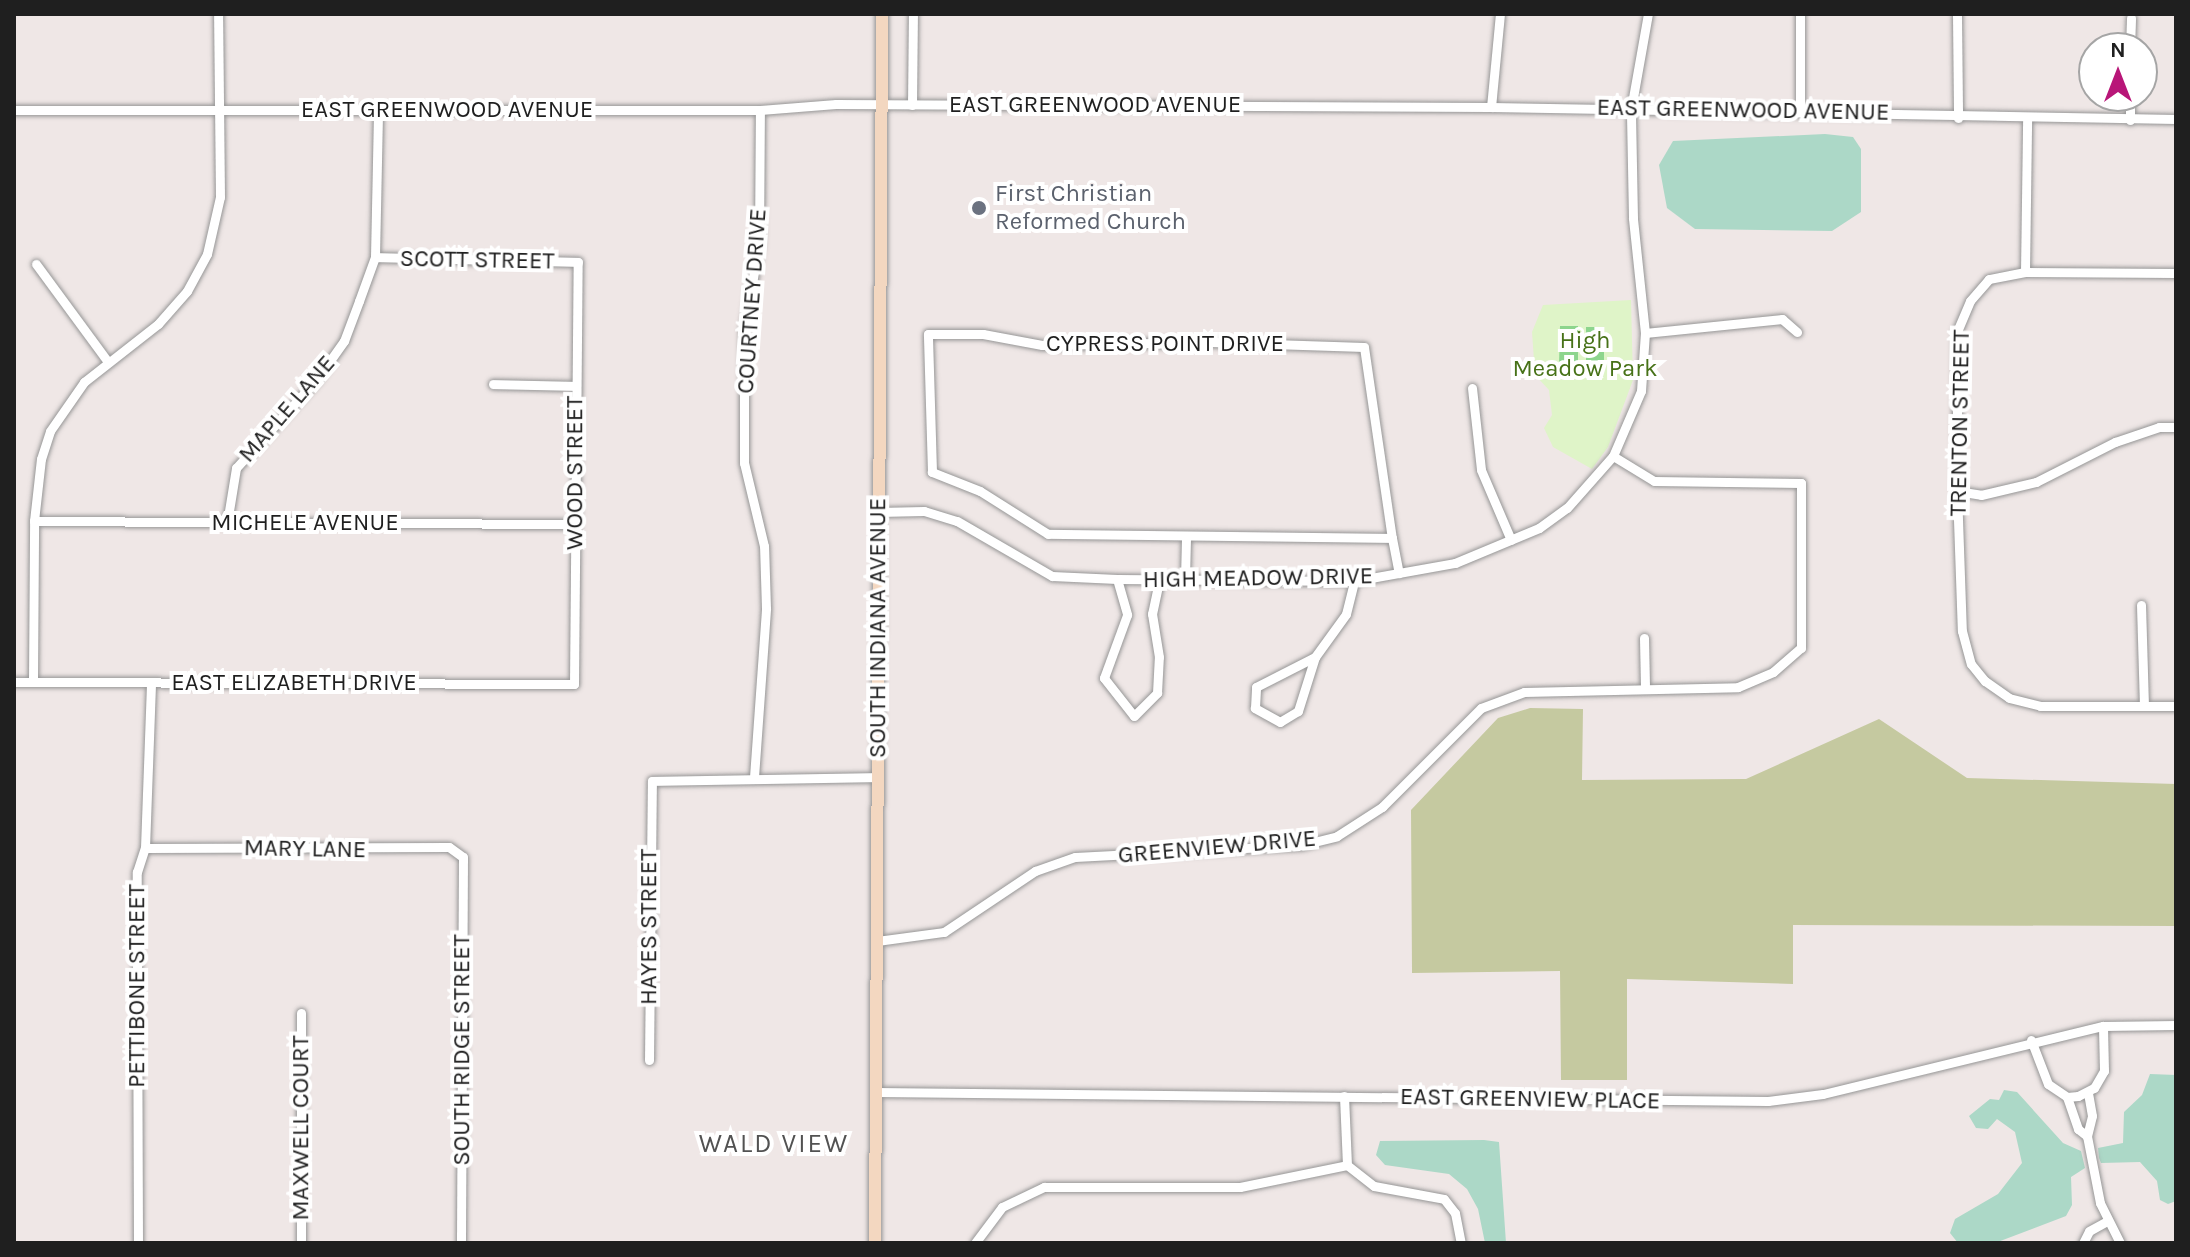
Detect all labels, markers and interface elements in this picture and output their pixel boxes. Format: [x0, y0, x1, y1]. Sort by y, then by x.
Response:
north arrow [2078, 32, 2158, 112]
text: N [2110, 37, 2126, 63]
street label: EAST GREENWOOD AVENUE [949, 91, 1241, 119]
street label: EAST GREENWOOD AVENUE [1596, 93, 1890, 127]
street label: EAST GREENWOOD AVENUE [301, 96, 593, 124]
place label: First Christian Reformed Church [995, 180, 1186, 236]
marker: First Christian Reformed Church [970, 199, 988, 217]
street label: COURTNEY DRIVE [731, 207, 773, 395]
street label: SCOTT STREET [399, 244, 555, 276]
park label: High Meadow Park [1513, 327, 1657, 383]
street label: CYPRESS POINT DRIVE [1046, 330, 1284, 358]
street label: TRENTON STREET [1944, 330, 1976, 516]
street label: MAPLE LANE [233, 349, 341, 469]
street label: WOOD STREET [561, 396, 589, 550]
street label: SOUTH INDIANA AVENUE [864, 498, 892, 758]
street label: MICHELE AVENUE [211, 509, 399, 537]
street label: HIGH MEADOW DRIVE [1143, 562, 1373, 594]
street label: EAST ELIZABETH DRIVE [171, 669, 417, 697]
street label: GREENVIEW DRIVE [1117, 824, 1317, 870]
street label: MARY LANE [243, 834, 367, 864]
street label: HAYES STREET [635, 849, 663, 1005]
street label: PETTIBONE STREET [123, 884, 151, 1088]
street label: SOUTH RIDGE STREET [448, 934, 476, 1166]
street label: MAXWELL COURT [287, 1035, 315, 1221]
street label: EAST GREENVIEW PLACE [1400, 1082, 1660, 1116]
district label: WALD VIEW [699, 1128, 849, 1160]

